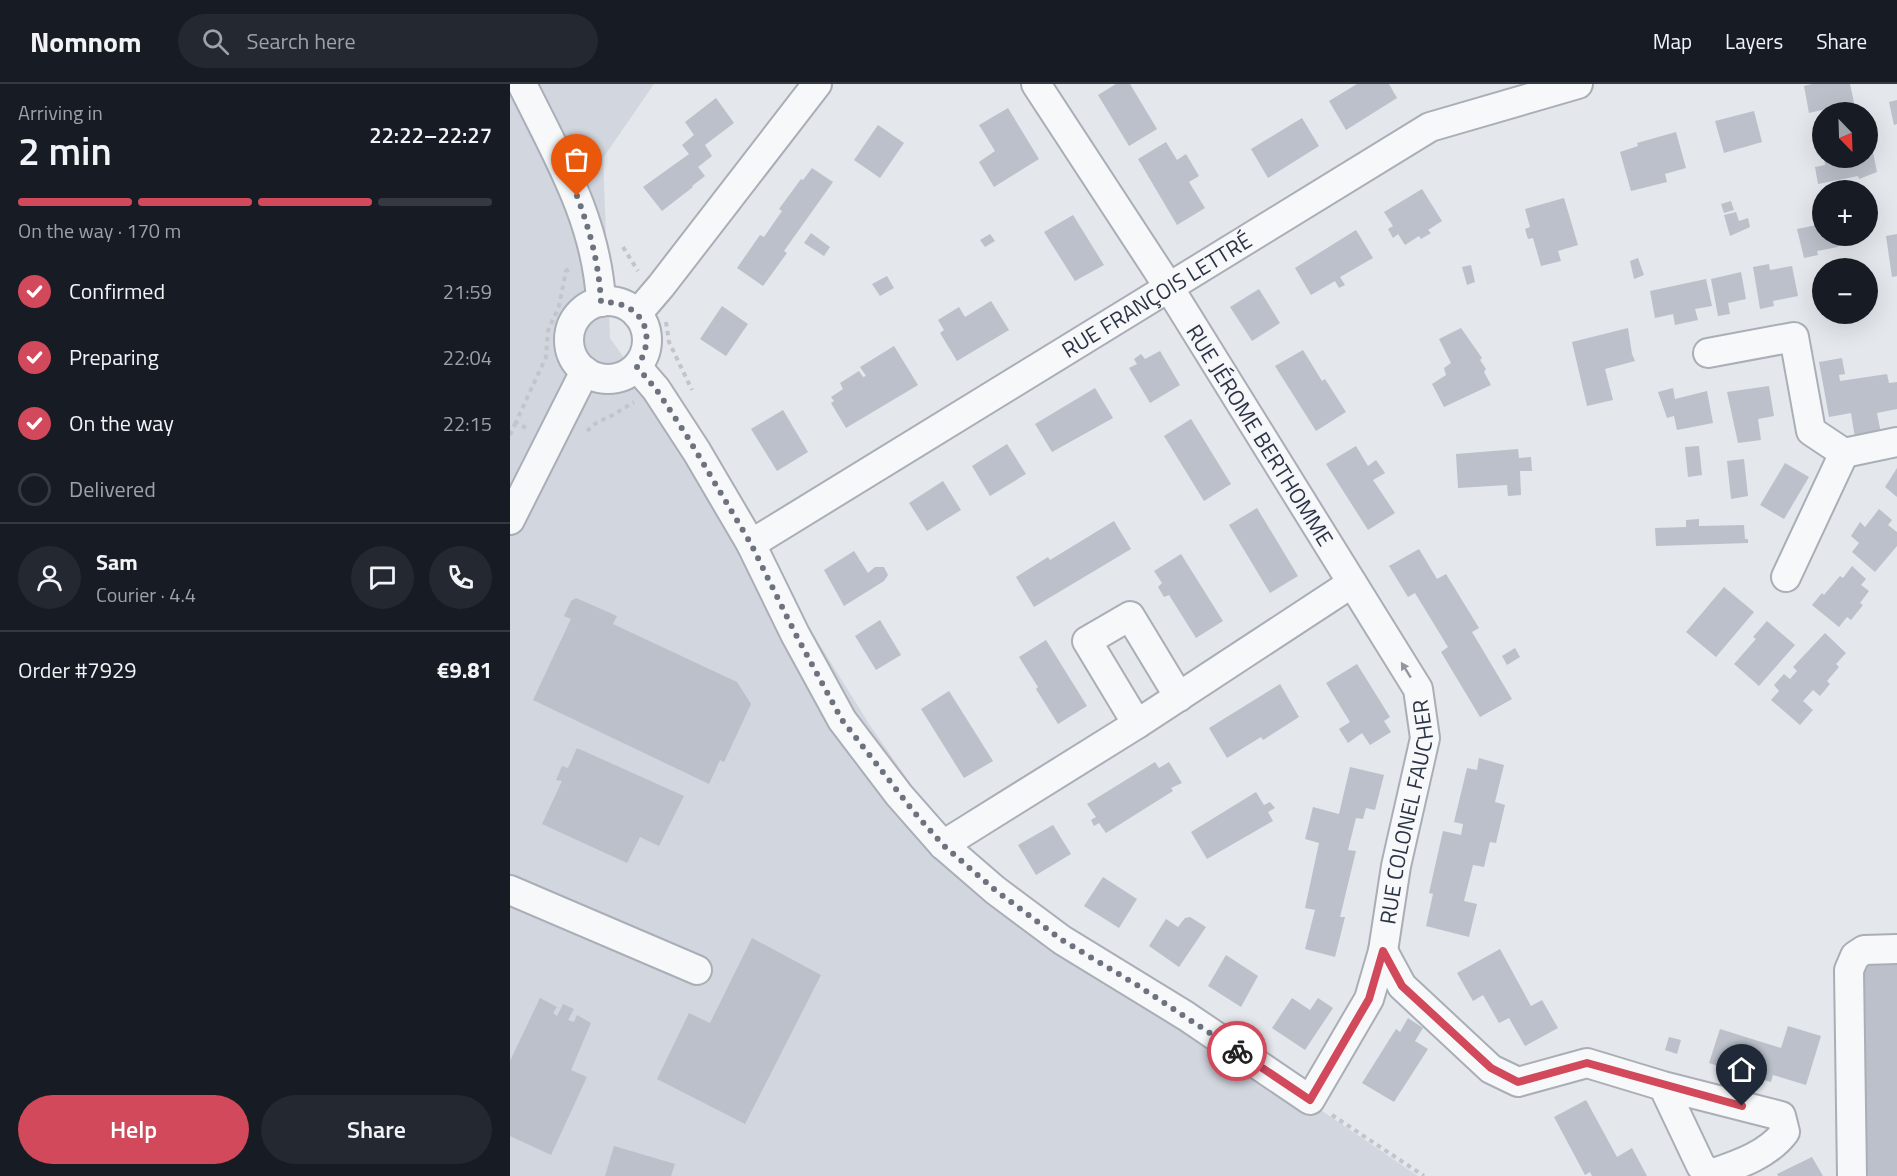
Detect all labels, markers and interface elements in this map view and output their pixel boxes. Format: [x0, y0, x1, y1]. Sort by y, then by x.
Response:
search box [178, 14, 598, 68]
text: Nomnom [30, 20, 142, 63]
text: Search here [247, 24, 356, 58]
icon: search [199, 25, 232, 58]
text: Map [1653, 25, 1692, 57]
text: Layers [1725, 25, 1783, 57]
text: Share [1816, 25, 1867, 57]
text: Arriving in [18, 97, 103, 128]
north arrow [1812, 102, 1878, 168]
map controls [1812, 102, 1878, 324]
text: 22:22–22:27 [369, 118, 492, 152]
text: 2 min [18, 121, 112, 180]
pin [551, 134, 602, 196]
icon: bag [560, 143, 593, 176]
button: + [1812, 180, 1878, 246]
text: On the way · 170 m [18, 215, 181, 246]
street label: RUE FRANÇOIS LETTRÉ [1055, 223, 1258, 366]
button: − [1812, 258, 1878, 324]
text: Confirmed [69, 274, 165, 308]
icon: check [18, 275, 51, 308]
text: 21:59 [443, 276, 492, 307]
street label: RUE JÉROME BERTHOMME [1178, 317, 1342, 553]
text: Preparing [69, 340, 159, 374]
icon: check [18, 341, 51, 374]
text: 22:04 [443, 342, 492, 373]
text: On the way [69, 406, 174, 440]
icon: check [18, 407, 51, 440]
text: 22:15 [443, 408, 492, 439]
text: Delivered [69, 472, 156, 506]
text: Sam [96, 545, 138, 579]
button: person [18, 546, 81, 609]
button: chat [351, 546, 414, 609]
button: phone [429, 546, 492, 609]
text: Courier · 4.4 [96, 579, 196, 610]
text: Order #7929 [18, 653, 137, 687]
text: €9.81 [437, 653, 492, 687]
one-way arrow [1401, 662, 1412, 678]
street label: RUE COLONEL FAUCHER [1370, 697, 1442, 927]
courier [1207, 1021, 1267, 1081]
icon: bike [1221, 1035, 1254, 1068]
pin [1716, 1044, 1767, 1106]
icon: home [1725, 1053, 1758, 1086]
button: Help [18, 1095, 249, 1164]
button: Share [261, 1095, 492, 1164]

